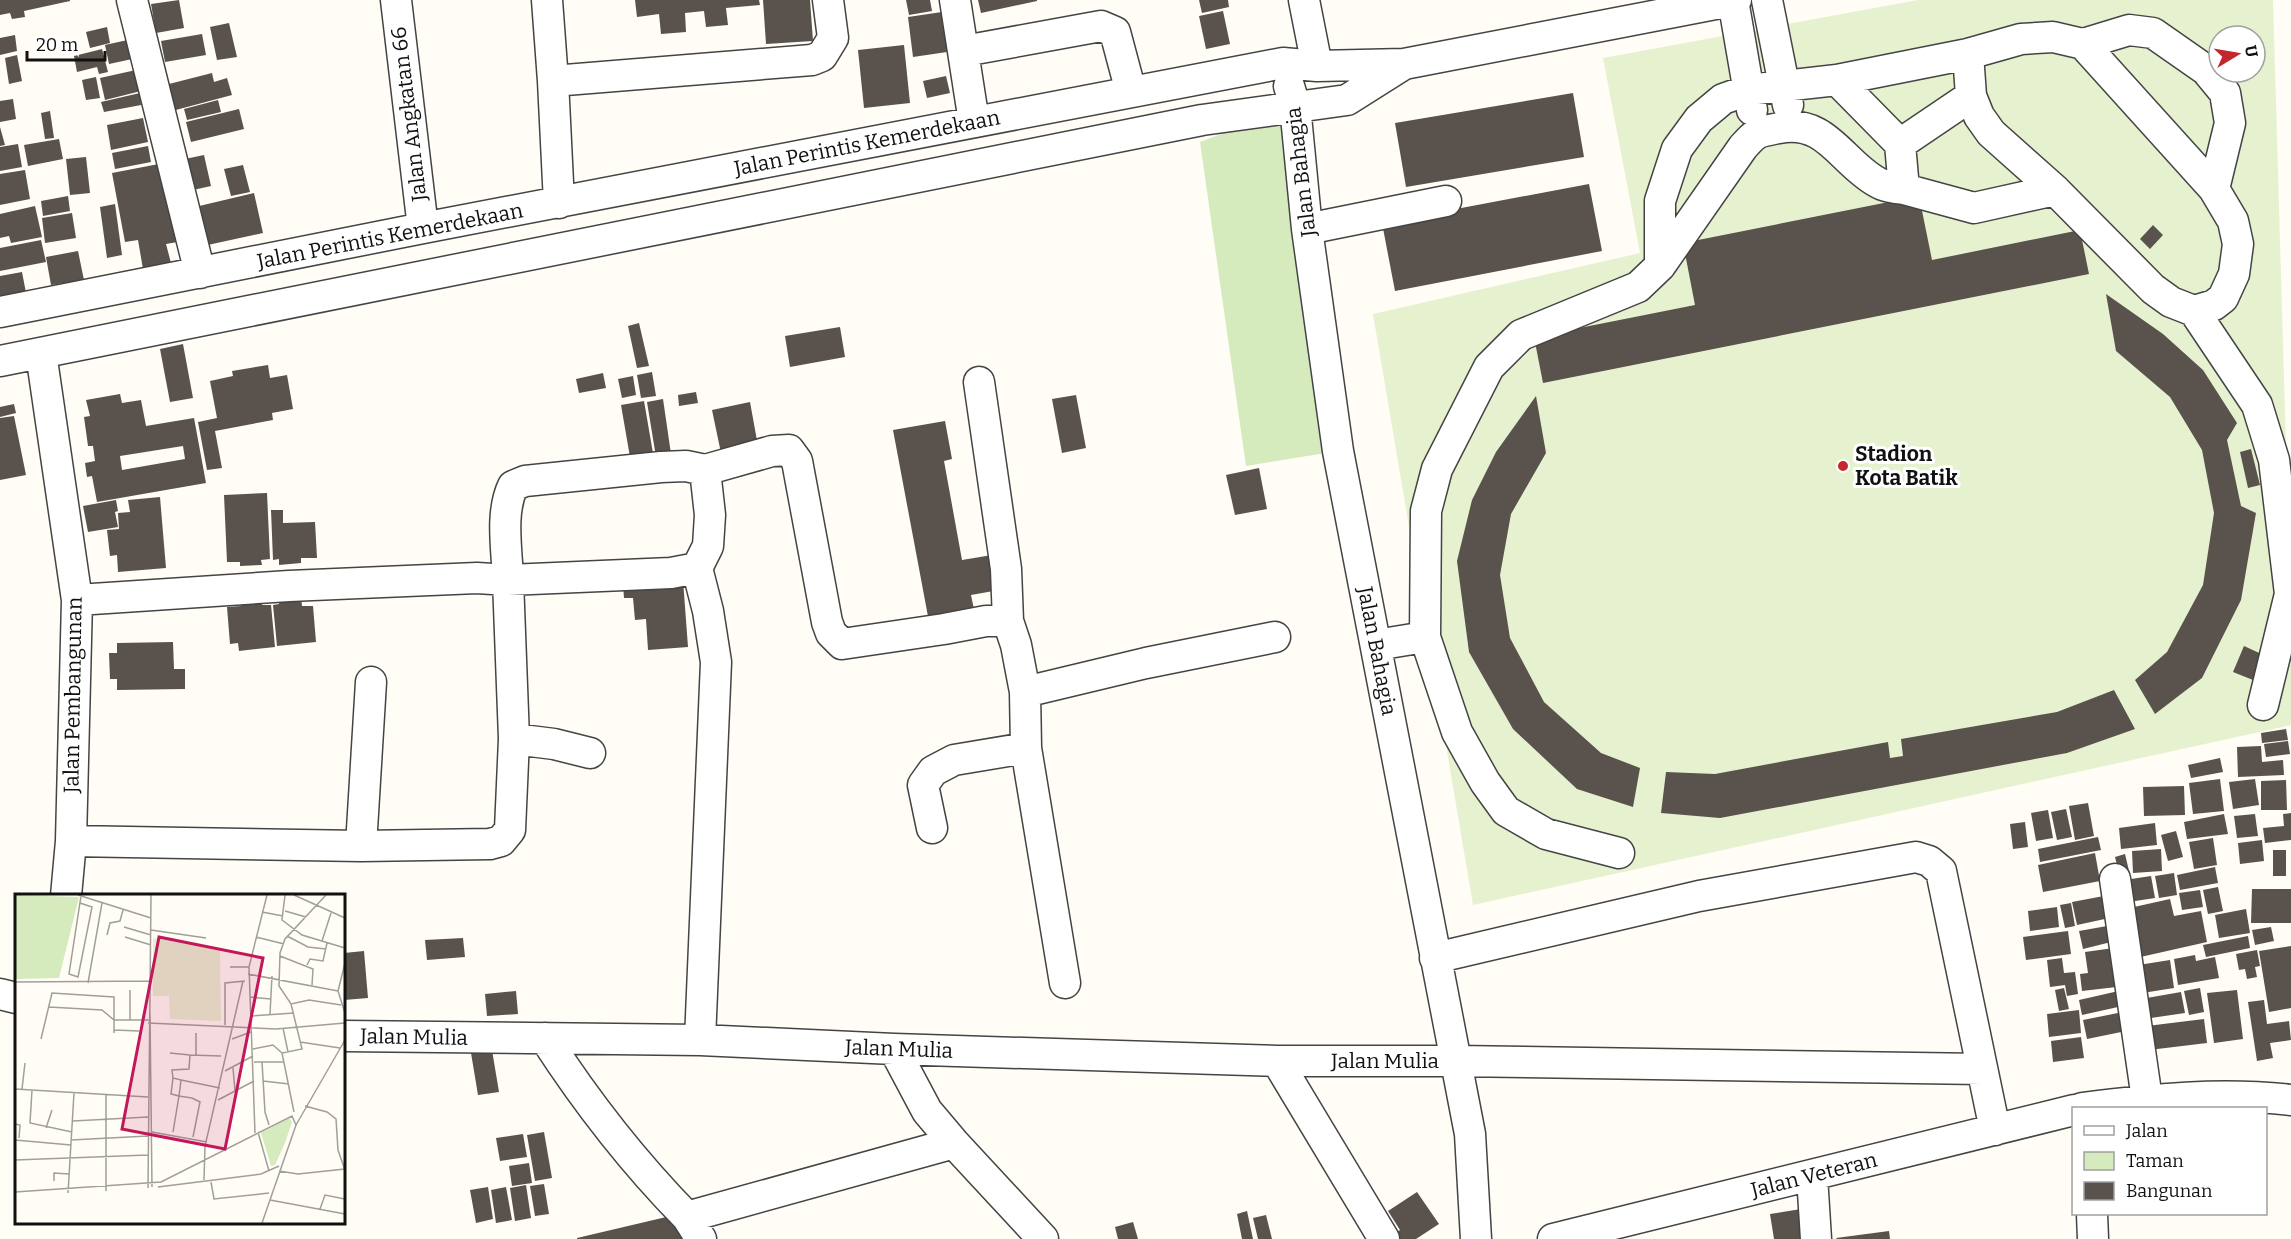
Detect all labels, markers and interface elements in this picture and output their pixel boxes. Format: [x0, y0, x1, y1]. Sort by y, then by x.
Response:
scale bar [27, 24, 105, 62]
north arrow [2207, 24, 2267, 84]
street label: Jalan Angkatan 66 [385, 25, 433, 204]
text: 20 m [36, 34, 78, 56]
text: U [2241, 44, 2262, 59]
street label: Jalan Perintis Kemerdekaan [731, 104, 1002, 182]
street label: Jalan Bahagia [1280, 105, 1322, 239]
street label: Jalan Perintis Kemerdekaan [254, 197, 525, 275]
place label: Stadion Kota Batik [1855, 441, 1958, 491]
marker: Stadion Kota Batik [1836, 459, 1850, 473]
street label: Jalan Bahagia [1352, 583, 1402, 718]
street label: Jalan Pembangunan [58, 597, 88, 794]
inset map [15, 894, 345, 1224]
street label: Jalan Mulia [359, 1023, 469, 1051]
street label: Jalan Mulia [844, 1034, 954, 1064]
street label: Jalan Mulia [1330, 1048, 1439, 1074]
legend [2072, 1107, 2267, 1215]
text: Jalan [2125, 1120, 2168, 1142]
street label: Jalan Veteran [1747, 1147, 1880, 1204]
text: Taman [2126, 1150, 2184, 1172]
text: Bangunan [2126, 1180, 2213, 1202]

